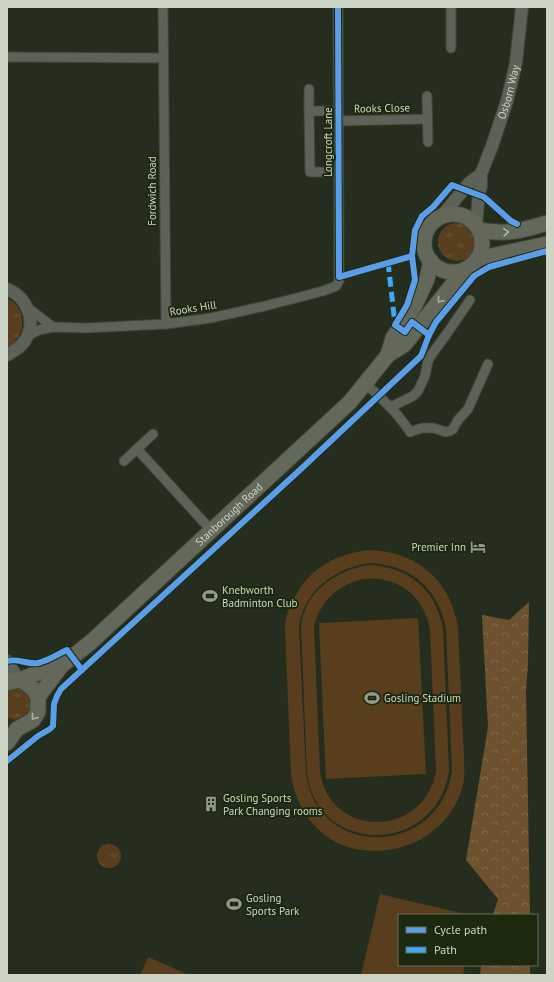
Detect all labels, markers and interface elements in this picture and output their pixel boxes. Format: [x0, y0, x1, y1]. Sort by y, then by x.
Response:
street label: Osborn Way [494, 63, 523, 121]
street label: Rooks Close [354, 101, 411, 115]
street label: Longcroft Lane [321, 107, 335, 177]
street label: Fordwich Road [145, 156, 159, 226]
one-way arrow [503, 228, 509, 237]
one-way arrow [437, 295, 444, 303]
street label: Rooks Hill [168, 297, 218, 319]
street label: Stanborough Road [192, 480, 266, 549]
hotel icon: Premier Inn [469, 538, 487, 556]
place label: Premier Inn [412, 540, 466, 554]
place label: Knebworth Badminton Club [222, 583, 298, 610]
sports icon: Knebworth Badminton Club [201, 587, 219, 605]
sports icon: Gosling Stadium [363, 689, 381, 707]
place label: Gosling Stadium [384, 691, 461, 705]
one-way arrow [31, 712, 38, 719]
place label: Gosling Sports Park Changing rooms [223, 791, 323, 818]
building icon: Gosling Sports Park Changing rooms [202, 795, 220, 813]
place label: Gosling Sports Park [246, 891, 300, 918]
sports icon: Gosling Sports Park [225, 895, 243, 913]
legend [398, 914, 538, 966]
text: Cycle path [434, 922, 487, 937]
text: Path [434, 942, 457, 957]

